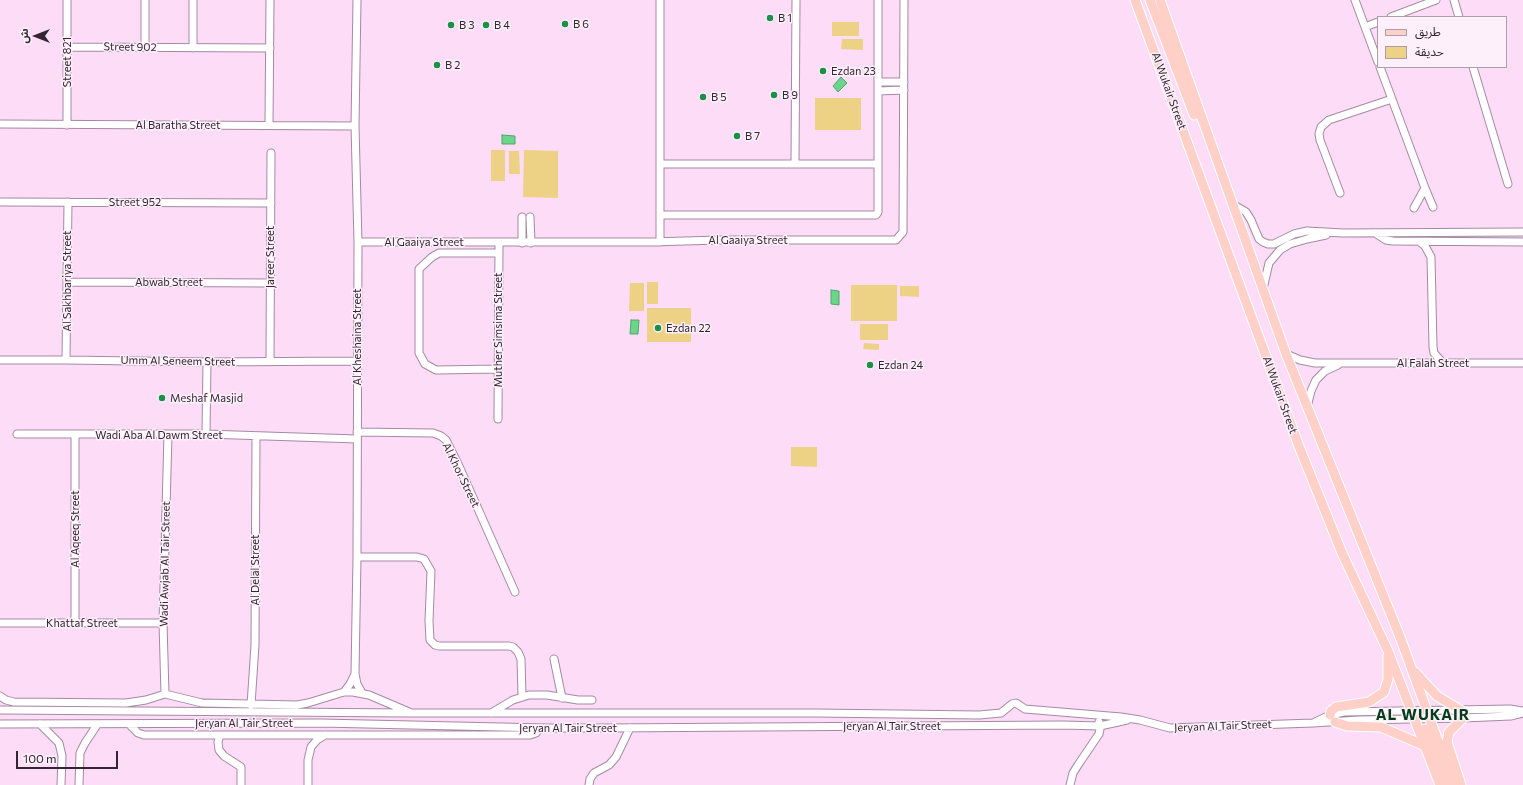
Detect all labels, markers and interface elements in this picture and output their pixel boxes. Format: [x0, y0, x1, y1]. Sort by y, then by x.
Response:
place label: B 1 [778, 11, 792, 25]
marker: B 1 [765, 13, 775, 23]
north arrow [16, 16, 56, 56]
legend [1377, 16, 1507, 68]
place label: B 6 [573, 17, 589, 31]
place label: B 3 [459, 18, 474, 32]
place label: B 4 [494, 18, 510, 32]
marker: B 6 [560, 19, 570, 29]
marker: B 3 [446, 20, 456, 30]
marker: B 4 [481, 20, 491, 30]
text: طريق [1415, 24, 1441, 38]
text: ش [17, 28, 30, 44]
street label: Street 821 [60, 37, 74, 87]
street label: Street 902 [103, 40, 157, 54]
text: حديقة [1415, 44, 1444, 58]
street label: Al Wukair Street [1149, 50, 1189, 132]
place label: B 2 [445, 58, 460, 72]
marker: B 2 [432, 60, 442, 70]
place label: Ezdan 23 [831, 64, 876, 78]
marker: Ezdan 23 [818, 66, 828, 76]
place label: B 9 [782, 88, 798, 102]
place label: B 5 [711, 90, 727, 104]
marker: B 9 [769, 90, 779, 100]
marker: B 5 [698, 92, 708, 102]
street label: Al Baratha Street [135, 118, 221, 132]
place label: B 7 [745, 129, 760, 143]
marker: B 7 [732, 131, 742, 141]
street label: Street 952 [109, 195, 161, 209]
street label: Jareer Street [263, 226, 277, 288]
street label: Al Sakhbariya Street [60, 231, 74, 331]
street label: Al Gaaiya Street [708, 233, 788, 247]
street label: Al Gaaiya Street [384, 235, 464, 249]
street label: Muther Simsima Street [491, 272, 505, 388]
street label: Abwab Street [135, 275, 203, 289]
street label: Al Kheshaina Street [350, 288, 364, 386]
place label: Ezdan 22 [666, 321, 711, 335]
marker: Ezdan 22 [653, 323, 663, 333]
street label: Umm Al Seneem Street [121, 353, 235, 369]
street label: Al Wukair Street [1260, 354, 1300, 436]
street label: Al Falah Street [1397, 356, 1469, 370]
place label: Ezdan 24 [878, 358, 923, 372]
marker: Ezdan 24 [865, 360, 875, 370]
place label: Meshaf Masjid [170, 391, 243, 405]
marker: Meshaf Masjid [157, 393, 167, 403]
street label: Wadi Aba Al Dawm Street [95, 428, 223, 442]
street label: Al Khor Street [440, 440, 482, 510]
street label: Al Aqeeq Street [68, 490, 82, 568]
street label: Wadi Awjab Al Tair Street [157, 501, 173, 627]
street label: Al Delal Street [248, 535, 262, 605]
street label: Khattaf Street [46, 616, 118, 630]
district label: AL WUKAIR [1376, 706, 1470, 724]
street label: Jeryan Al Tair Street [195, 716, 293, 730]
street label: Jeryan Al Tair Street [1174, 718, 1272, 734]
street label: Jeryan Al Tair Street [843, 719, 941, 733]
street label: Jeryan Al Tair Street [519, 721, 617, 735]
scale bar [18, 743, 120, 769]
text: 100 m [23, 751, 57, 765]

